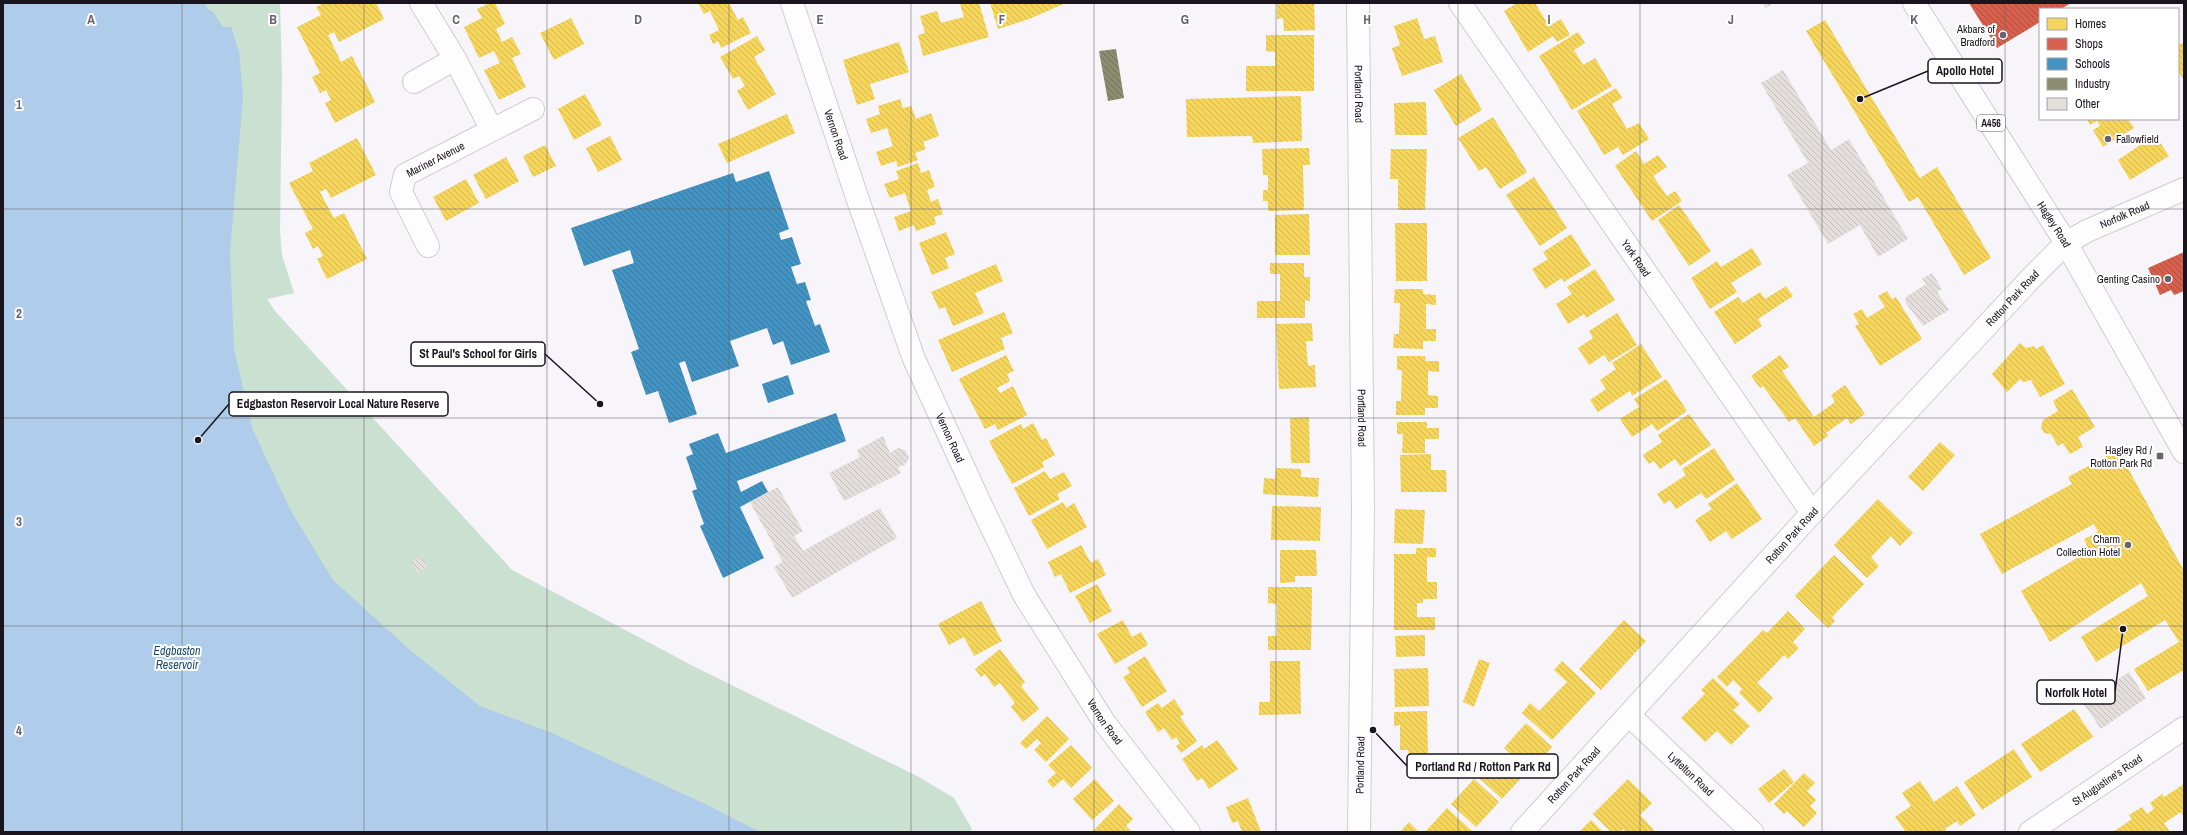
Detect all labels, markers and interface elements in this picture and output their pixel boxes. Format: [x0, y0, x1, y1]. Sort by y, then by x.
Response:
legend [2039, 8, 2179, 120]
text: A [87, 11, 95, 28]
text: B [269, 11, 277, 28]
text: C [452, 11, 460, 28]
text: D [634, 11, 642, 28]
text: E [816, 11, 824, 28]
text: F [999, 11, 1006, 28]
text: G [1181, 11, 1189, 28]
text: H [1363, 11, 1371, 28]
text: I [1548, 11, 1551, 28]
text: J [1728, 11, 1734, 28]
text: K [1910, 11, 1918, 28]
text: Homes [2075, 16, 2106, 32]
place label: Akbars of Bradford [1956, 22, 1995, 49]
marker: Akbars of Bradford [1998, 30, 2008, 40]
text: Shops [2075, 36, 2103, 52]
text: Schools [2075, 56, 2110, 72]
callout: Apollo Hotel [1928, 59, 2002, 83]
text: Apollo Hotel [1936, 63, 1994, 79]
street label: Portland Road [1352, 65, 1366, 123]
text: Industry [2075, 76, 2110, 92]
text: 1 [16, 96, 22, 113]
text: Other [2075, 96, 2100, 112]
street label: Vernon Road [821, 108, 851, 162]
road number: A456 [1977, 115, 2005, 131]
place label: Fallowfield [2116, 132, 2159, 146]
marker: Fallowfield [2103, 134, 2113, 144]
street label: Mariner Avenue [404, 139, 467, 180]
street label: Norfolk Road [2098, 198, 2152, 232]
street label: Hagley Road [2034, 199, 2074, 250]
street label: York Road [1618, 237, 1654, 279]
street label: Rotton Park Road [1983, 267, 2042, 329]
place label: Genting Casino [2097, 272, 2160, 286]
marker: Genting Casino [2163, 274, 2173, 284]
text: 2 [16, 305, 22, 322]
callout: St Paul's School for Girls [411, 342, 545, 366]
text: St Paul's School for Girls [419, 346, 537, 362]
street label: Portland Road [1355, 389, 1369, 447]
callout: Edgbaston Reservoir Local Nature Reserve [229, 392, 448, 416]
text: Edgbaston Reservoir Local Nature Reserve [237, 396, 440, 412]
street label: Vernon Road [933, 411, 967, 465]
place label: Hagley Rd / Rotton Park Rd [2090, 443, 2152, 470]
marker: Hagley Rd / Rotton Park Rd [2155, 451, 2165, 461]
street label: Rotton Park Road [1762, 504, 1821, 567]
text: 3 [16, 513, 22, 530]
place label: Charm Collection Hotel [2056, 532, 2120, 559]
marker: Charm Collection Hotel [2123, 540, 2133, 550]
water label: Edgbaston Reservoir [153, 643, 201, 673]
callout: Norfolk Hotel [2037, 680, 2115, 704]
text: Norfolk Hotel [2045, 685, 2107, 701]
street label: Vernon Road [1084, 696, 1126, 747]
text: 4 [16, 722, 22, 739]
street label: Portland Road [1352, 736, 1368, 794]
street label: Rotton Park Road [1544, 744, 1603, 806]
street label: Lyttelton Road [1665, 749, 1717, 799]
street label: St Augustine's Road [2069, 751, 2145, 809]
callout: Portland Rd / Rotton Park Rd [1407, 754, 1558, 778]
text: Portland Rd / Rotton Park Rd [1415, 759, 1551, 775]

